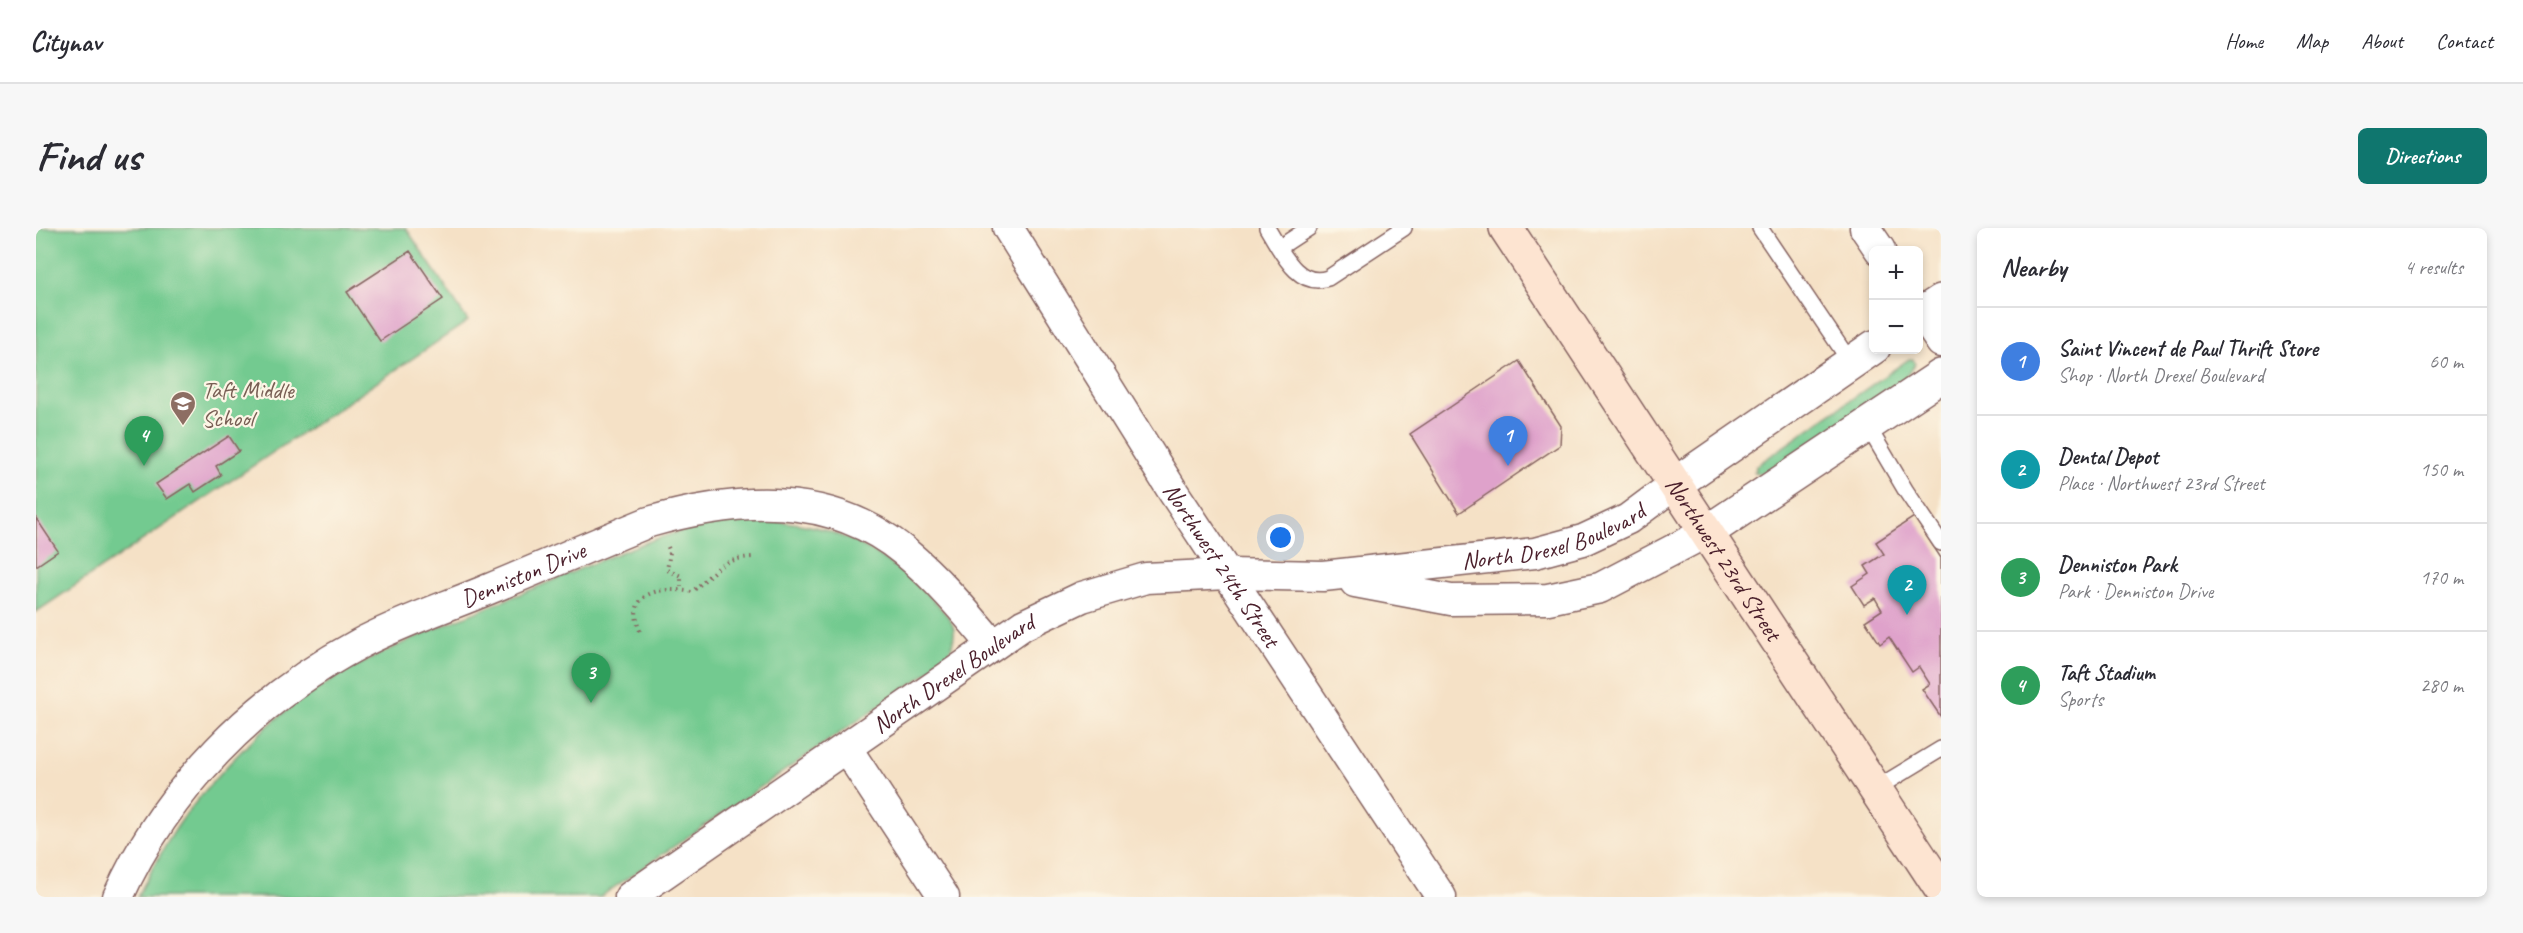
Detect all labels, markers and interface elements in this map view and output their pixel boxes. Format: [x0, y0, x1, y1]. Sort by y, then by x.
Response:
text: Citynav [30, 24, 101, 59]
text: Home [2225, 28, 2263, 54]
text: Map [2296, 28, 2328, 54]
text: About [2361, 28, 2403, 54]
text: Contact [2436, 28, 2493, 54]
button: Directions [2358, 128, 2487, 184]
text: Find us [36, 130, 141, 183]
map controls [1869, 246, 1923, 354]
button: + [1869, 246, 1923, 300]
text: Nearby [2001, 251, 2066, 284]
text: 4 results [2404, 255, 2463, 280]
button: − [1869, 300, 1923, 354]
text: Saint Vincent de Paul Thrift Store [2058, 335, 2318, 363]
text: 1 [2016, 349, 2025, 374]
text: 60 m [2429, 349, 2463, 374]
text: Shop · North Drexel Boulevard [2058, 363, 2264, 388]
place label: Taft Middle School [202, 375, 296, 433]
school or university icon: Taft Middle School [168, 389, 198, 427]
pin: 4 [124, 416, 164, 466]
pin: 1 [1488, 416, 1528, 466]
text: Dental Depot [2058, 443, 2158, 471]
text: 2 [2016, 457, 2025, 482]
text: 150 m [2420, 457, 2463, 482]
street label: Northwest 23rd Street [1659, 471, 1790, 648]
text: Place · Northwest 23rd Street [2058, 471, 2265, 496]
street label: Northwest 24th Street [1156, 477, 1288, 655]
street label: North Drexel Boulevard [1460, 494, 1654, 576]
your location [1266, 523, 1295, 552]
street label: Denniston Drive [457, 534, 592, 614]
text: Denniston Park [2058, 551, 2177, 579]
text: 3 [2016, 565, 2025, 590]
text: 170 m [2420, 565, 2463, 590]
pin: 2 [1888, 566, 1926, 615]
text: Park · Denniston Drive [2058, 579, 2213, 604]
street label: North Drexel Boulevard [866, 606, 1042, 740]
pin: 3 [572, 654, 610, 703]
text: Taft Stadium [2058, 659, 2155, 687]
text: 4 [2016, 673, 2025, 698]
text: 280 m [2420, 673, 2463, 698]
text: Sports [2058, 687, 2103, 712]

